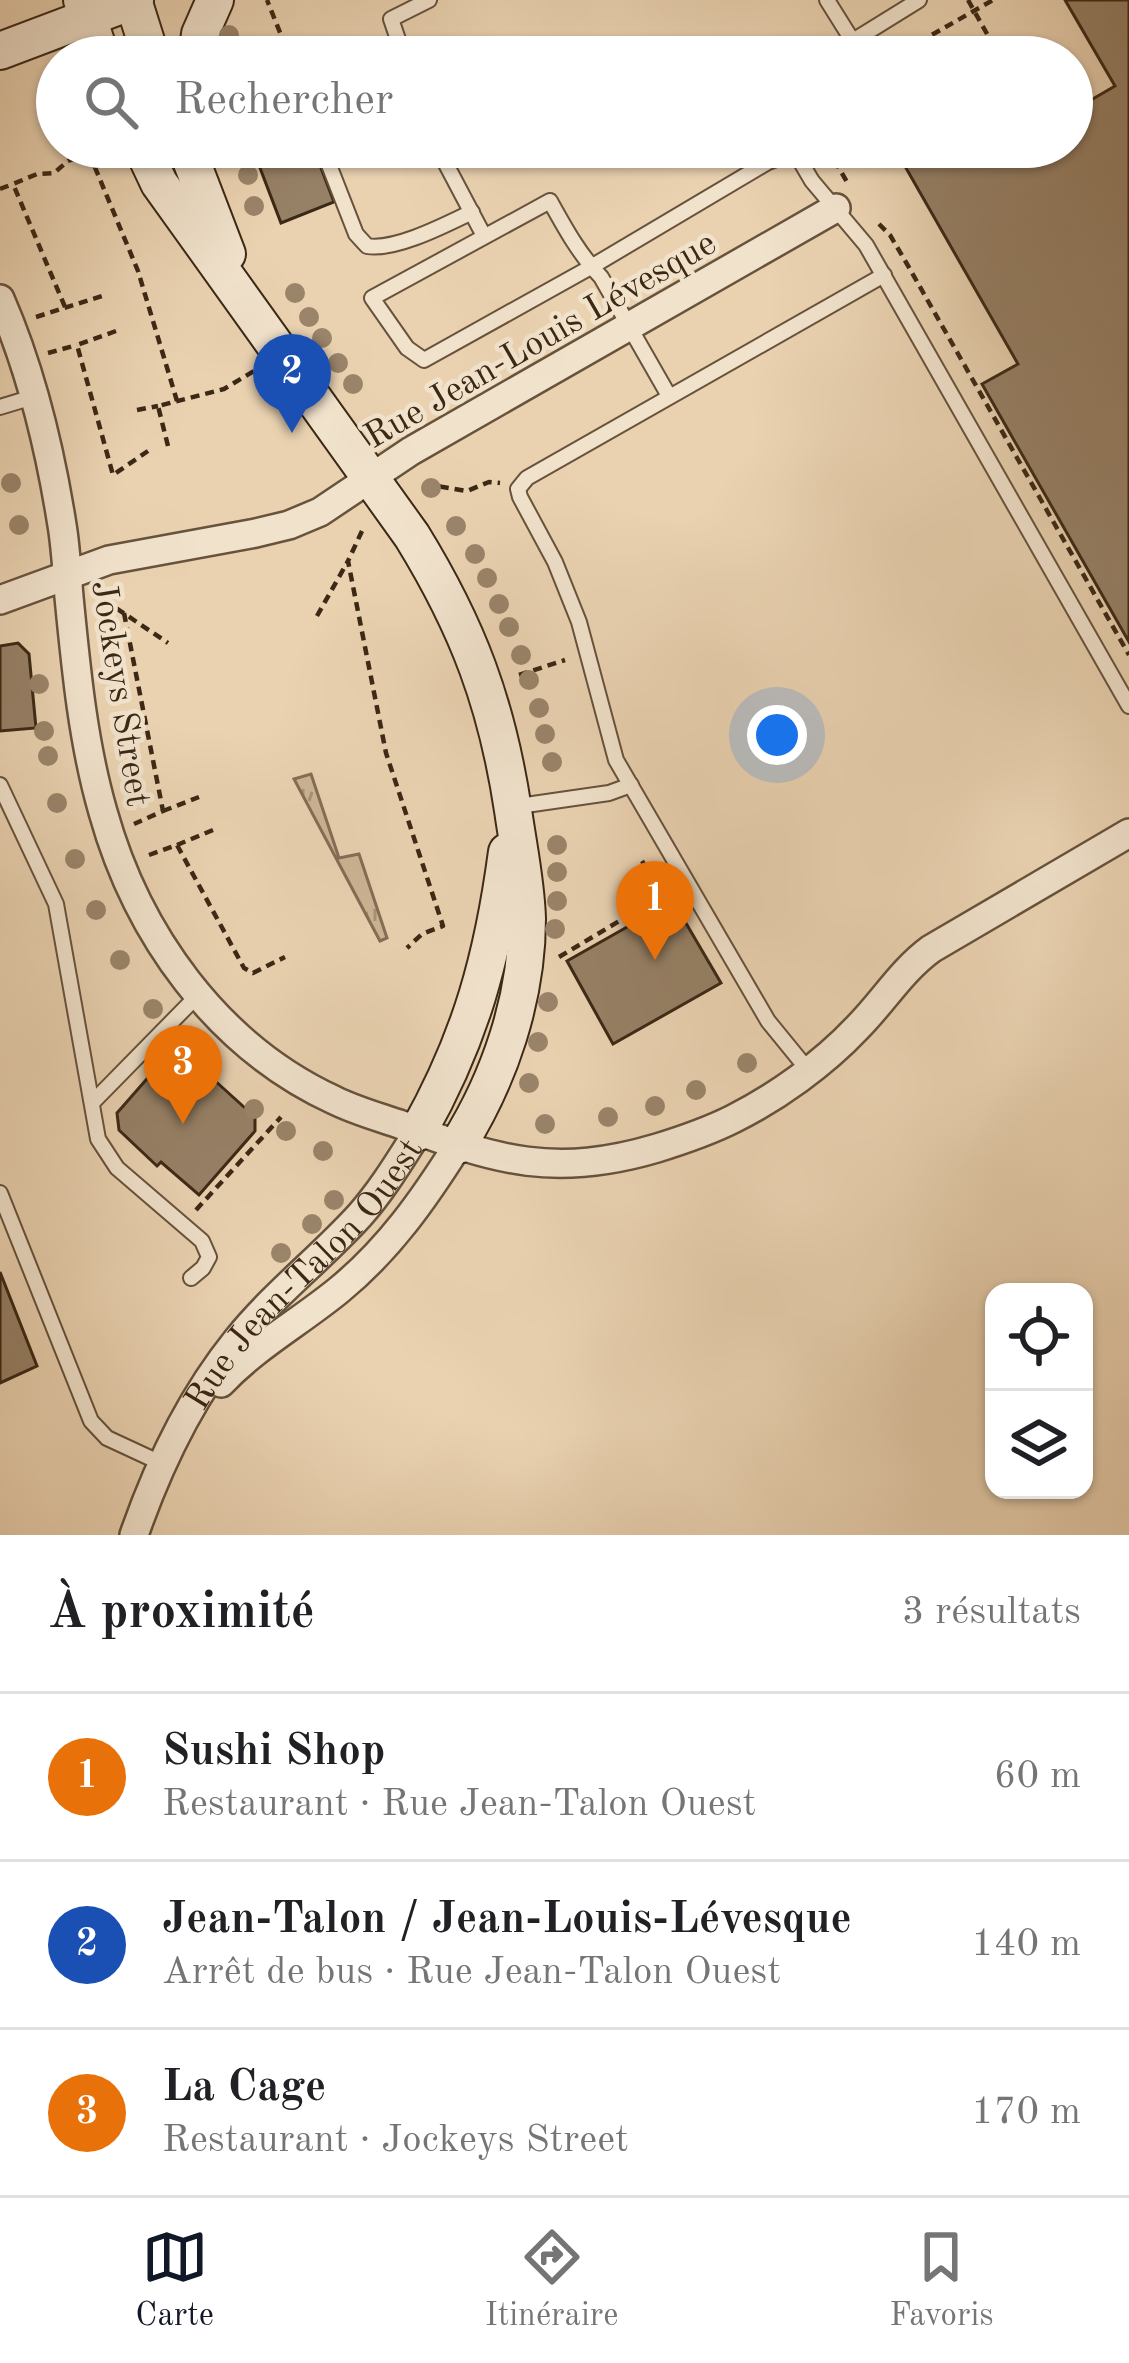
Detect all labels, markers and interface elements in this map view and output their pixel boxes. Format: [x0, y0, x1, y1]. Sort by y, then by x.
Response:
search box [36, 36, 1093, 168]
icon: search [78, 69, 144, 135]
text: Rechercher [174, 79, 393, 124]
street label: Rue Jean-Louis Lévesque [359, 226, 723, 457]
pin: 2 [253, 334, 331, 433]
street label: Jockeys Street [83, 578, 155, 809]
your location [747, 705, 807, 765]
pin: 1 [616, 861, 694, 960]
pin: 3 [144, 1025, 222, 1124]
street label: Rue Jean-Talon Ouest [180, 1133, 431, 1417]
map controls [985, 1283, 1093, 1499]
button: locate [985, 1283, 1093, 1391]
button: layers [985, 1391, 1093, 1499]
text: À proximité [48, 1588, 315, 1639]
text: 3 résultats [902, 1593, 1081, 1632]
text: Sushi Shop [162, 1730, 385, 1775]
text: 1 [76, 1757, 98, 1796]
text: 60 m [994, 1757, 1081, 1796]
text: Restaurant · Rue Jean-Talon Ouest [162, 1785, 756, 1824]
text: Jean-Talon / Jean-Louis-Lévesque [162, 1898, 852, 1943]
text: 2 [76, 1925, 98, 1964]
text: 140 m [971, 1925, 1081, 1964]
text: Arrêt de bus · Rue Jean-Talon Ouest [162, 1953, 781, 1992]
text: La Cage [162, 2066, 326, 2111]
text: 3 [76, 2093, 98, 2132]
text: 170 m [971, 2093, 1081, 2132]
text: Restaurant · Jockeys Street [162, 2121, 629, 2160]
tab: Carte [135, 2224, 214, 2337]
tab: Itinéraire [485, 2224, 619, 2337]
tab: Favoris [889, 2224, 994, 2337]

